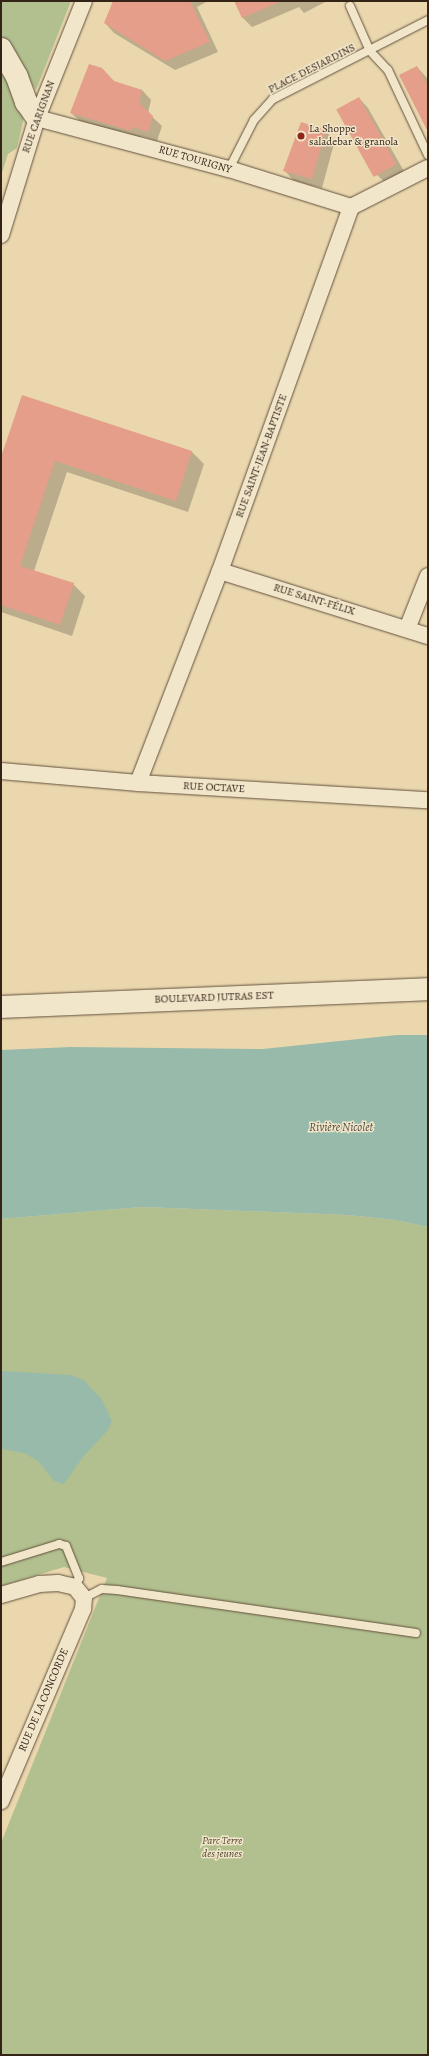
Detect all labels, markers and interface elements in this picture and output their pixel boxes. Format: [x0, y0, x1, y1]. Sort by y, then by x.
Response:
street label: PLACE DESJARDINS [266, 41, 358, 97]
street label: RUE CARIGNAN [20, 79, 58, 155]
place label: La Shoppe saladebar & granola [309, 123, 398, 149]
marker: La Shoppe saladebar & granola [296, 131, 306, 141]
street label: RUE TOURIGNY [157, 143, 233, 177]
street label: RUE SAINT-JEAN-BAPTISTE [233, 392, 291, 520]
street label: RUE SAINT-FÉLIX [272, 581, 356, 619]
street label: RUE OCTAVE [183, 780, 245, 796]
street label: BOULEVARD JUTRAS EST [154, 989, 274, 1007]
water label: Rivière Nicolet [309, 1121, 373, 1135]
street label: RUE DE LA CONCORDE [16, 1646, 72, 1754]
park label: Parc Terre des jeunes [202, 1835, 242, 1861]

